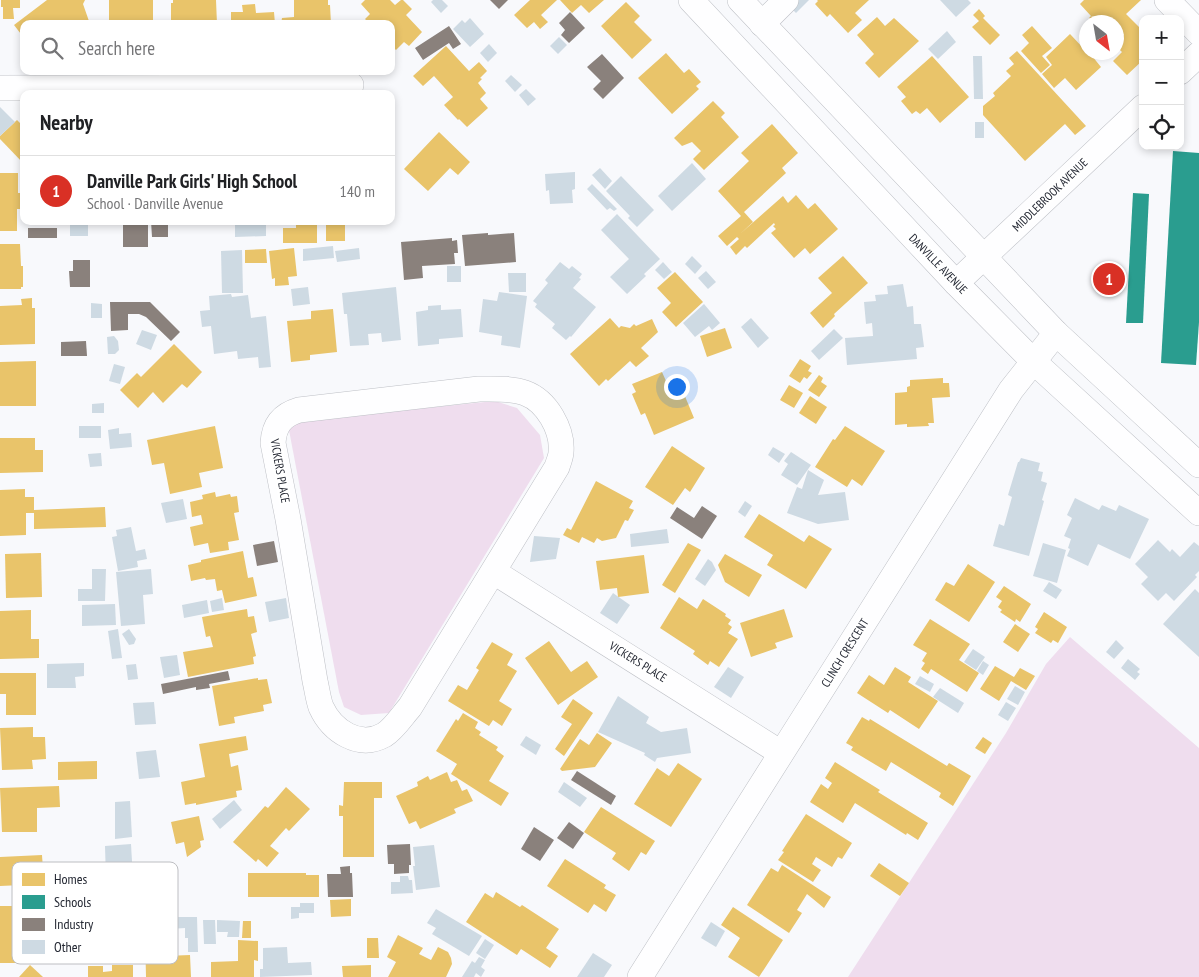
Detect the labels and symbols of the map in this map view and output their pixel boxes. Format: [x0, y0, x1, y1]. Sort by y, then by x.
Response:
north arrow [1079, 15, 1124, 60]
street label: MIDDLEBROOK AVENUE [1009, 155, 1090, 234]
street label: DANVILLE AVENUE [906, 231, 971, 297]
pin: 1 [1093, 260, 1125, 298]
your location [664, 374, 690, 400]
street label: VICKERS PLACE [267, 437, 294, 504]
street label: CLINCH CRESCENT [817, 615, 872, 690]
street label: VICKERS PLACE [606, 637, 670, 685]
legend [12, 862, 178, 964]
text: Homes [54, 870, 87, 888]
text: Schools [54, 893, 91, 911]
text: Industry [54, 915, 94, 933]
text: Other [54, 938, 81, 956]

